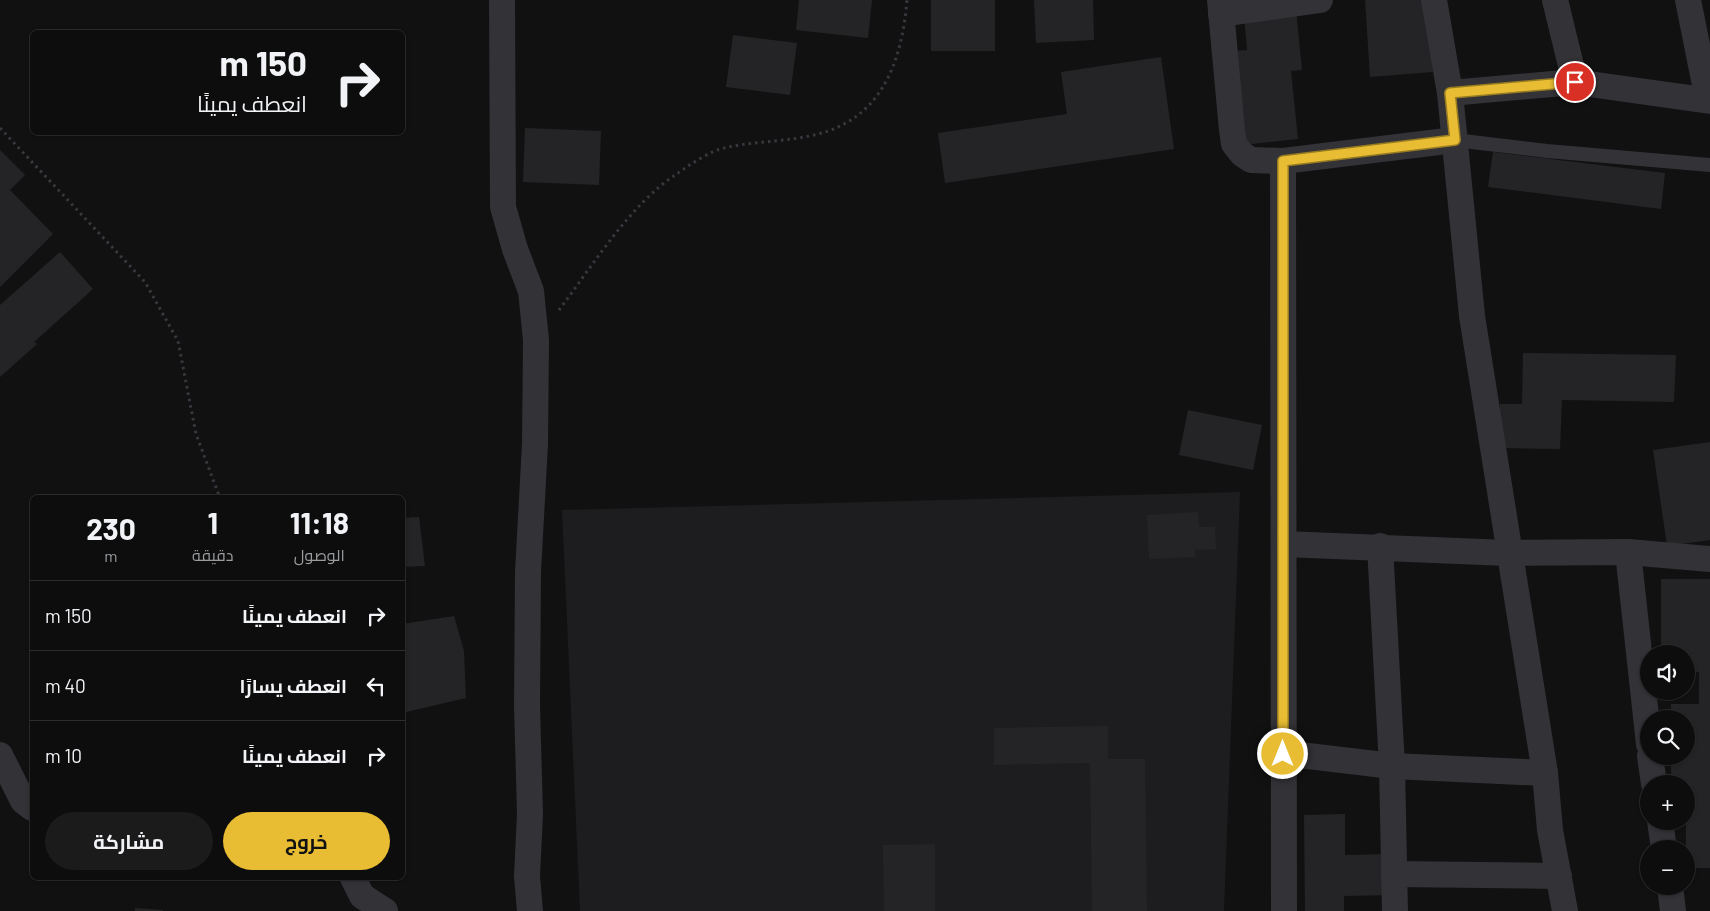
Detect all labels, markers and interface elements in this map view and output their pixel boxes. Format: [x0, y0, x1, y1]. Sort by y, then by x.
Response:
text: 150 m [220, 41, 307, 83]
icon: right [325, 50, 390, 115]
pin [1554, 61, 1596, 103]
icon: arrive [1561, 68, 1589, 96]
text: انعطف يمينًا [197, 90, 307, 116]
text: 1 [207, 504, 218, 540]
text: 11:18 [290, 504, 349, 540]
text: 230 [86, 510, 136, 546]
text: دقيقة [192, 545, 234, 564]
text: الوصول [294, 545, 345, 564]
text: m [104, 546, 118, 565]
icon: right [362, 602, 390, 630]
text: 150 m [45, 604, 92, 627]
text: انعطف يمينًا [242, 604, 347, 627]
map controls [1640, 645, 1695, 895]
button: sound [1640, 645, 1695, 700]
icon: left [362, 672, 390, 700]
text: 40 m [45, 674, 86, 697]
text: انعطف يسارًا [240, 674, 347, 697]
button: search [1640, 710, 1695, 765]
position arrow [1256, 727, 1308, 779]
icon: right [362, 742, 390, 770]
text: 10 m [45, 744, 82, 767]
text: انعطف يمينًا [242, 744, 347, 767]
button: + [1640, 775, 1695, 830]
button: مشاركة [45, 812, 213, 870]
button: خروج [223, 812, 390, 870]
button: − [1640, 840, 1695, 895]

